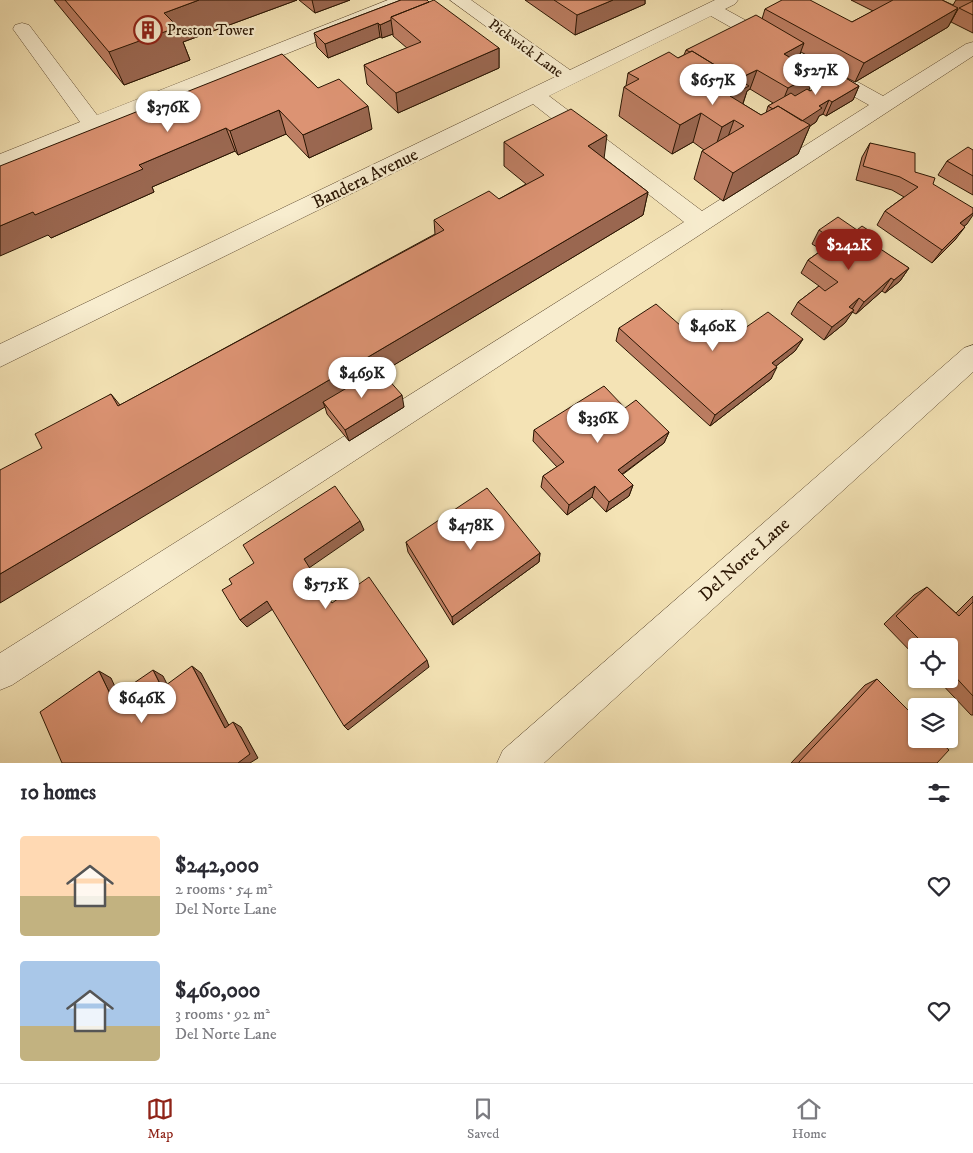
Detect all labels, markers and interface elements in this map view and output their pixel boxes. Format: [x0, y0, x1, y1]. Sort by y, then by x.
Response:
building icon: Preston Tower [133, 15, 163, 45]
street label: Pickwick Lane [484, 15, 567, 82]
place label: Preston Tower [167, 21, 254, 40]
pin: $527K [781, 54, 851, 96]
text: $527K [794, 60, 838, 80]
pin: $657K [678, 64, 748, 106]
text: $657K [691, 70, 735, 90]
pin: $376K [133, 90, 203, 133]
text: $376K [147, 97, 189, 117]
street label: Bandera Avenue [309, 144, 422, 214]
pin: $242K [814, 228, 884, 271]
text: $242K [827, 235, 871, 255]
pin: $460K [678, 310, 748, 352]
text: $460K [690, 316, 736, 336]
pin: $469K [327, 356, 397, 399]
text: $469K [339, 363, 385, 383]
pin: $336K [563, 402, 633, 444]
text: $336K [578, 408, 618, 428]
pin: $478K [436, 508, 506, 551]
street label: Del Norte Lane [695, 513, 795, 606]
text: $478K [448, 515, 494, 535]
pin: $575K [291, 568, 361, 610]
text: $575K [304, 574, 348, 594]
map controls [908, 638, 958, 748]
button: locate [908, 638, 958, 688]
pin: $646K [107, 682, 177, 724]
text: $646K [119, 688, 165, 708]
button: layers [908, 698, 958, 748]
icon: filters [925, 779, 953, 807]
text: 10 homes [20, 780, 96, 806]
text: $242,000 [175, 853, 259, 879]
icon: home [60, 856, 120, 916]
icon: heart [925, 872, 953, 900]
text: 2 rooms · 54 m² [175, 879, 272, 899]
text: Del Norte Lane [175, 899, 277, 919]
text: $460,000 [175, 978, 260, 1004]
icon: home [60, 981, 120, 1041]
icon: heart [925, 997, 953, 1025]
text: 3 rooms · 92 m² [175, 1004, 270, 1024]
text: Del Norte Lane [175, 1024, 277, 1044]
tab: Map [146, 1095, 174, 1143]
tab: Saved [467, 1095, 499, 1143]
tab: Home [792, 1095, 827, 1143]

